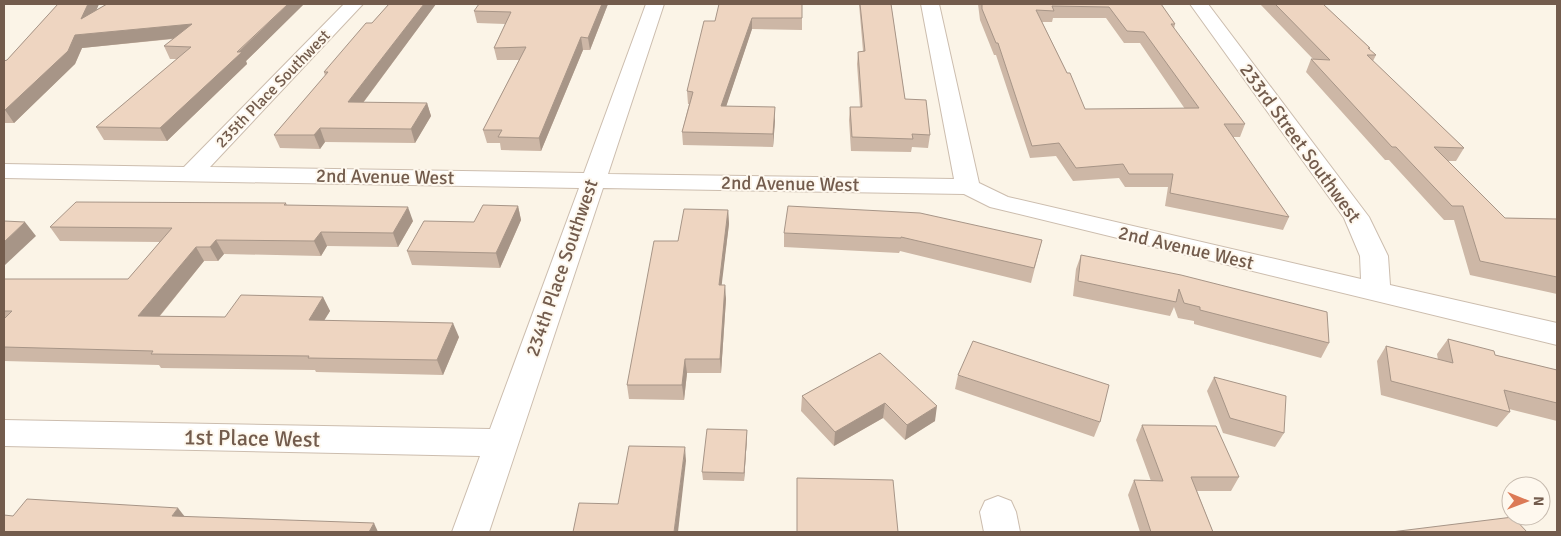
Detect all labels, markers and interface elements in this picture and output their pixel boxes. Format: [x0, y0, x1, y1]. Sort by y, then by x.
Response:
street label: 235th Place Southwest [211, 25, 335, 152]
street label: 233rd Street Southwest [1234, 59, 1366, 228]
street label: 2nd Avenue West [316, 164, 455, 190]
street label: 2nd Avenue West [721, 171, 860, 197]
street label: 234th Place Southwest [520, 176, 604, 360]
street label: 2nd Avenue West [1116, 221, 1256, 275]
street label: 1st Place West [184, 423, 321, 453]
north arrow [1501, 476, 1551, 526]
text: N [1530, 496, 1547, 506]

